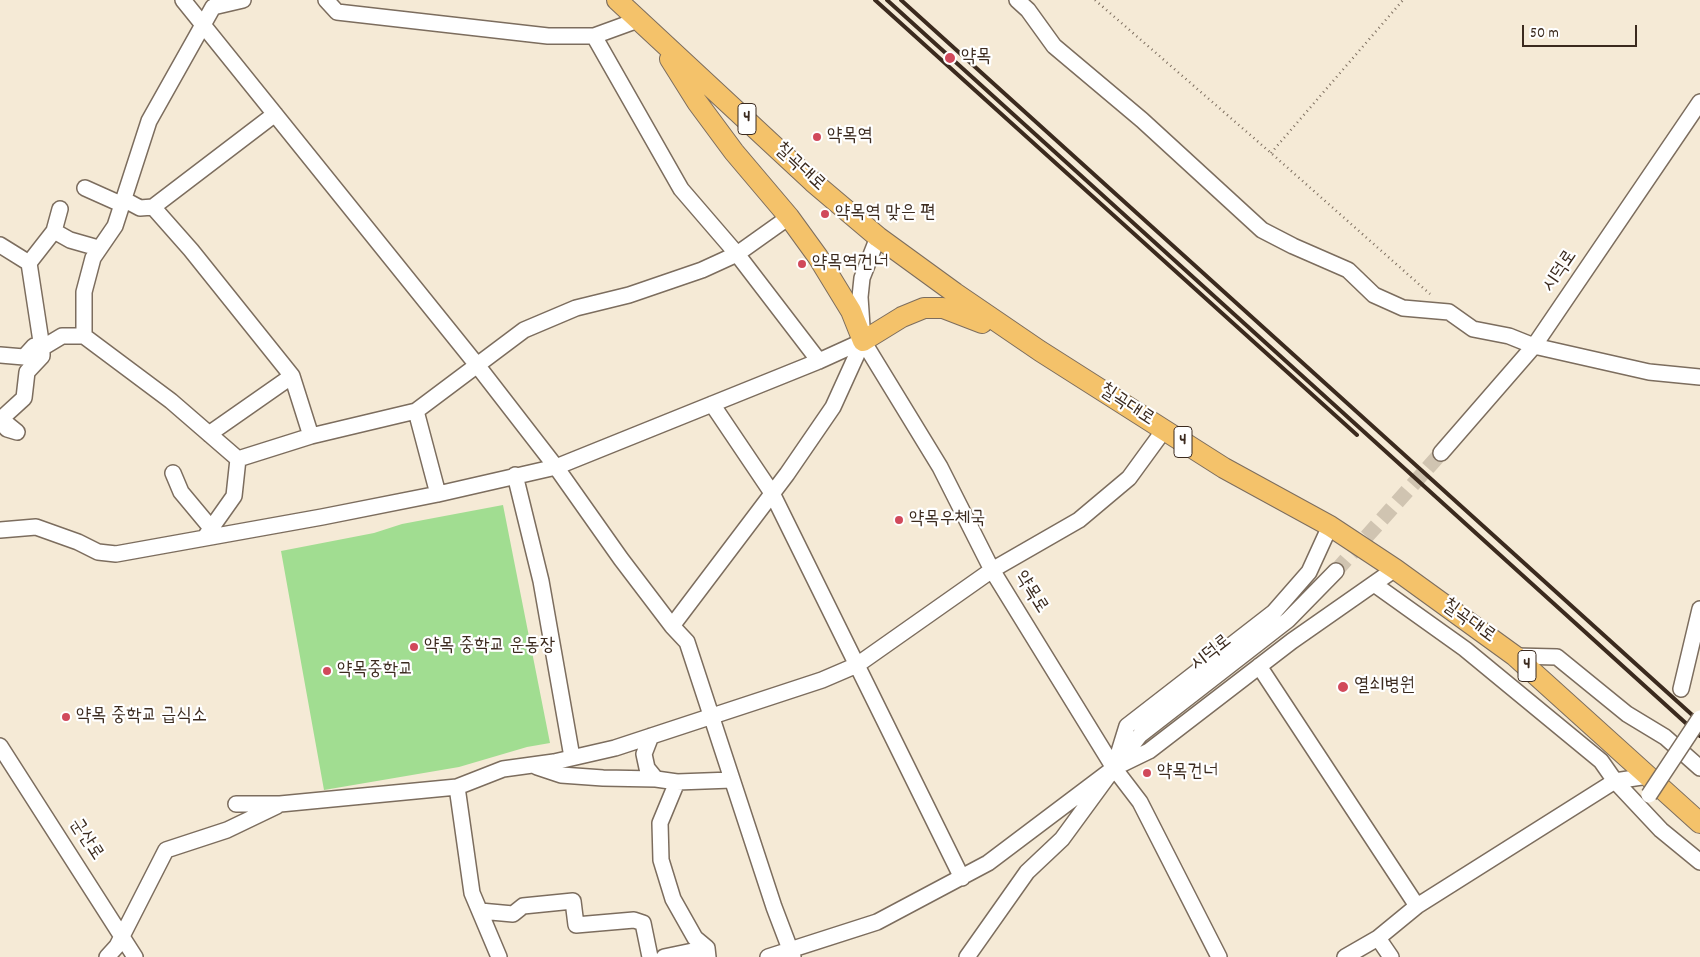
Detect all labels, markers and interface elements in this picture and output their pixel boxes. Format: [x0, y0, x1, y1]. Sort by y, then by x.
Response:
scale bar [1525, 15, 1640, 47]
text: 50 m [1530, 23, 1559, 45]
place label: 약목 [961, 47, 992, 69]
marker: 약목 [943, 51, 957, 65]
road number: 4 [738, 104, 756, 134]
place label: 약목역 [827, 126, 873, 148]
marker: 약목역 [811, 131, 823, 143]
street label: 칠곡대로 [769, 139, 829, 197]
place label: 약목역 맞은 편 [835, 203, 935, 225]
marker: 약목역 맞은 편 [819, 208, 831, 220]
street label: 시덕로 [1539, 247, 1583, 297]
place label: 약목역건너 [812, 253, 888, 275]
marker: 약목역건너 [796, 258, 808, 270]
street label: 칠곡대로 [1094, 380, 1158, 432]
road number: 4 [1174, 427, 1192, 458]
place label: 약목우체국 [909, 509, 985, 531]
marker: 약목우체국 [893, 514, 905, 526]
street label: 약목로 [1008, 568, 1052, 618]
street label: 칠곡대로 [1437, 595, 1499, 649]
street label: 시덕로 [1187, 631, 1237, 677]
place label: 약목 중학교 운동장 [424, 636, 555, 658]
marker: 약목 중학교 운동장 [408, 641, 420, 653]
road number: 4 [1518, 650, 1536, 681]
place label: 약목중학교 [337, 660, 413, 682]
marker: 약목중학교 [321, 665, 333, 677]
place label: 열쇠병원 [1354, 676, 1415, 698]
marker: 열쇠병원 [1336, 680, 1350, 694]
place label: 약목 중학교 급식소 [76, 706, 207, 728]
marker: 약목 중학교 급식소 [60, 711, 72, 723]
place label: 약목건너 [1157, 762, 1218, 784]
marker: 약목건너 [1141, 767, 1153, 779]
street label: 군산로 [63, 815, 107, 865]

